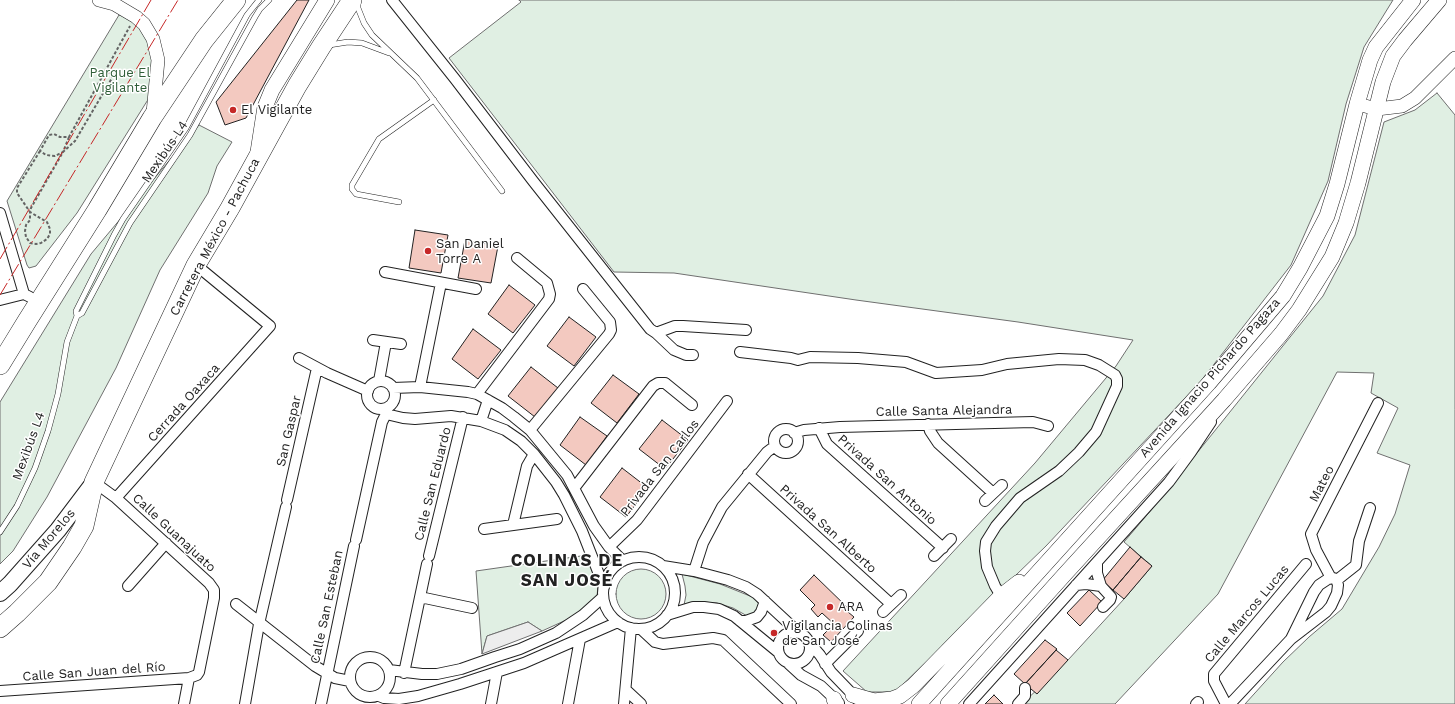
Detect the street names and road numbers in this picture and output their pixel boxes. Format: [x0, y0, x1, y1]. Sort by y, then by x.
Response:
street label: Mexibús L4 [139, 118, 191, 186]
street label: Carretera México - Pachuca [167, 155, 263, 319]
street label: Avenida Ignacio Pichardo Pagaza [1136, 295, 1284, 461]
street label: Cerrada Oaxaca [145, 361, 223, 445]
street label: San Gaspar [273, 394, 305, 468]
street label: Calle Santa Alejandra [876, 402, 1012, 420]
street label: Mexibús L4 [9, 410, 49, 482]
street label: Privada San Carlos [617, 416, 703, 520]
street label: Calle San Eduardo [411, 425, 455, 543]
street label: Privada San Antonio [834, 431, 940, 529]
street label: Mateo [1306, 463, 1338, 505]
street label: Privada San Alberto [776, 481, 880, 577]
street label: Calle Guanajuato [129, 490, 219, 576]
street label: Vía Morelos [19, 506, 79, 572]
street label: Calle San Esteban [307, 549, 347, 665]
street label: Calle Marcos Lucas [1201, 562, 1293, 666]
street label: Calle San Juan del Río [22, 659, 166, 685]

